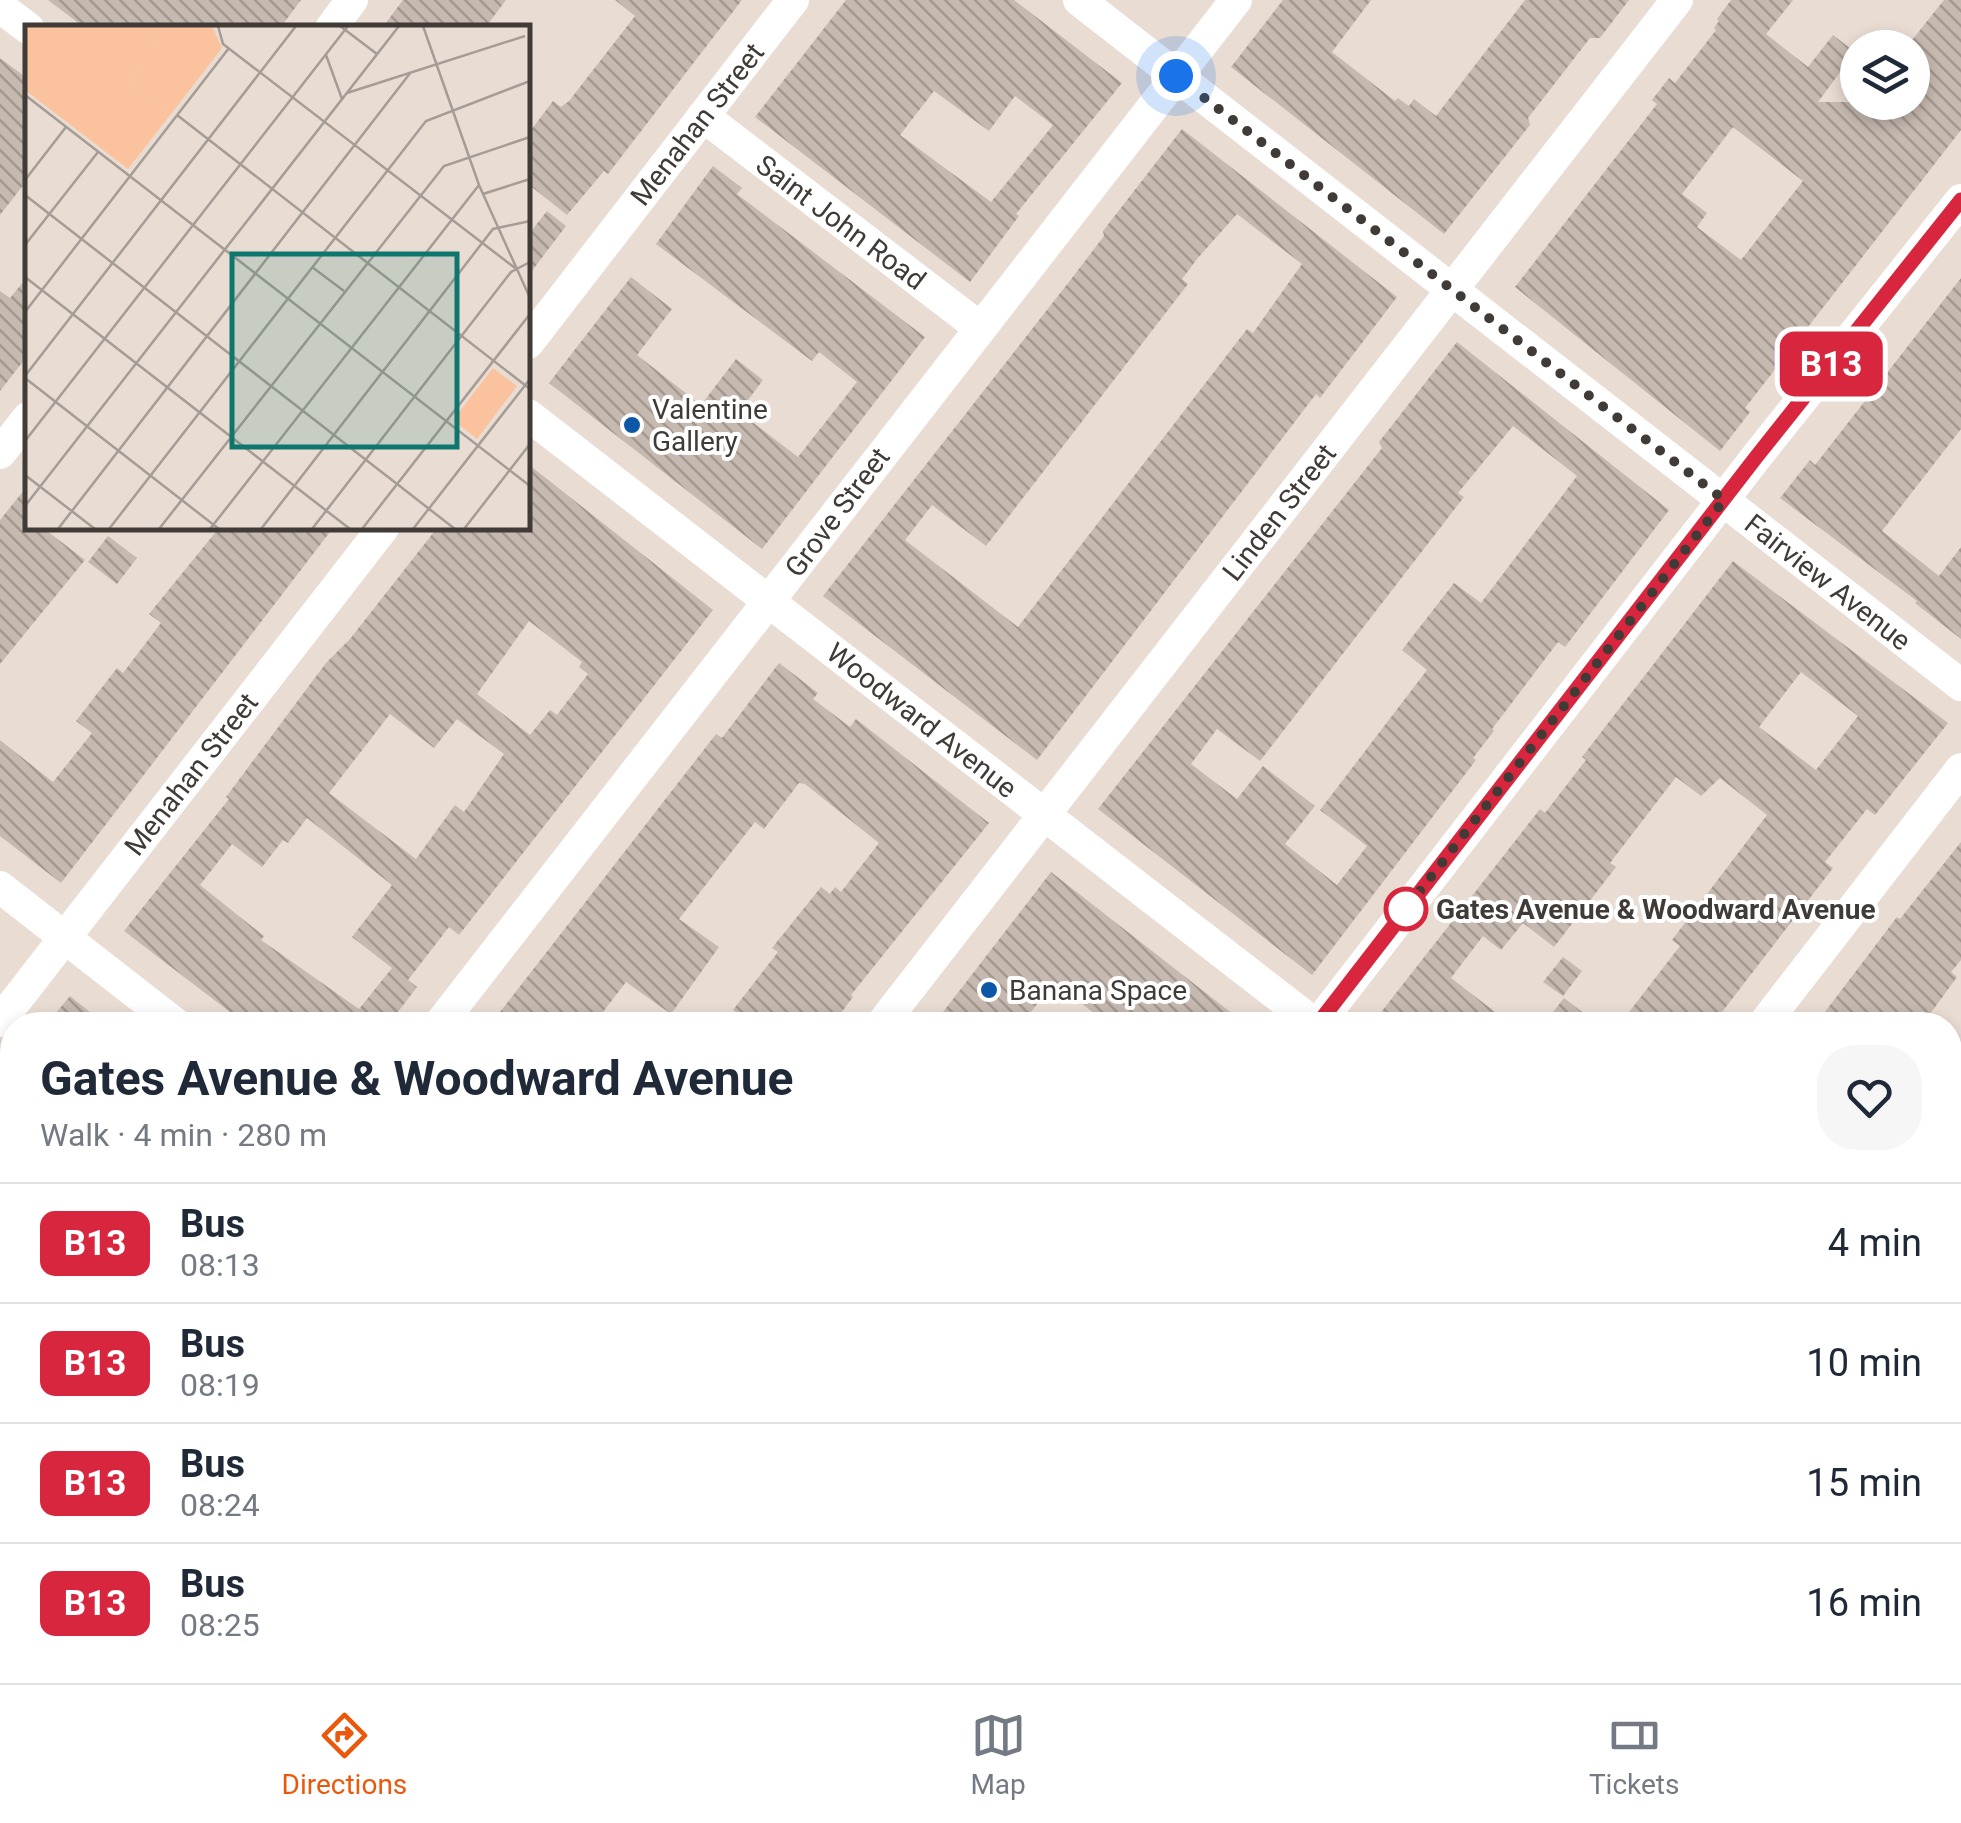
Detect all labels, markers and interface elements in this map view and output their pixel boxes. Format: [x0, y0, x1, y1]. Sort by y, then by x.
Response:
inset map [25, 25, 530, 530]
map controls [1840, 30, 1930, 120]
button: layers [1840, 30, 1930, 120]
street label: Menahan Street [624, 37, 771, 212]
your location [1151, 51, 1201, 101]
street label: Saint John Road [749, 148, 932, 297]
line badge: B13 [1774, 332, 1888, 396]
text: B13 [1800, 344, 1862, 385]
place label: Valentine Gallery [652, 393, 768, 458]
marker: Valentine Gallery [621, 414, 643, 436]
street label: Linden Street [1216, 437, 1343, 587]
street label: Grove Street [778, 441, 897, 583]
street label: Fairview Avenue [1738, 507, 1917, 657]
street label: Woodward Avenue [820, 636, 1023, 805]
street label: Menahan Street [118, 687, 265, 862]
marker: Gates Avenue & Woodward Avenue [1385, 888, 1427, 930]
place label: Gates Avenue & Woodward Avenue [1436, 893, 1876, 926]
place label: Banana Space [1009, 974, 1187, 1007]
marker: Banana Space [978, 979, 1000, 1001]
button: heart [1817, 1045, 1922, 1150]
text: Gates Avenue & Woodward Avenue [40, 1050, 794, 1107]
text: Walk · 4 min · 280 m [40, 1116, 327, 1154]
text: Bus [180, 1202, 245, 1246]
text: 4 min [1828, 1221, 1922, 1265]
text: B13 [64, 1223, 126, 1264]
text: 08:13 [180, 1246, 260, 1284]
text: Bus [180, 1322, 245, 1366]
text: 10 min [1806, 1341, 1922, 1385]
text: B13 [64, 1343, 126, 1384]
text: 08:19 [180, 1366, 260, 1404]
text: Bus [180, 1442, 245, 1486]
text: 15 min [1806, 1461, 1922, 1505]
text: B13 [64, 1463, 126, 1504]
text: 08:24 [180, 1486, 260, 1524]
text: Bus [180, 1562, 245, 1606]
text: 16 min [1806, 1581, 1922, 1625]
text: B13 [64, 1583, 126, 1624]
text: 08:25 [180, 1606, 260, 1644]
tab: Directions [282, 1708, 407, 1801]
tab: Map [970, 1708, 1026, 1801]
tab: Tickets [1589, 1708, 1679, 1801]

